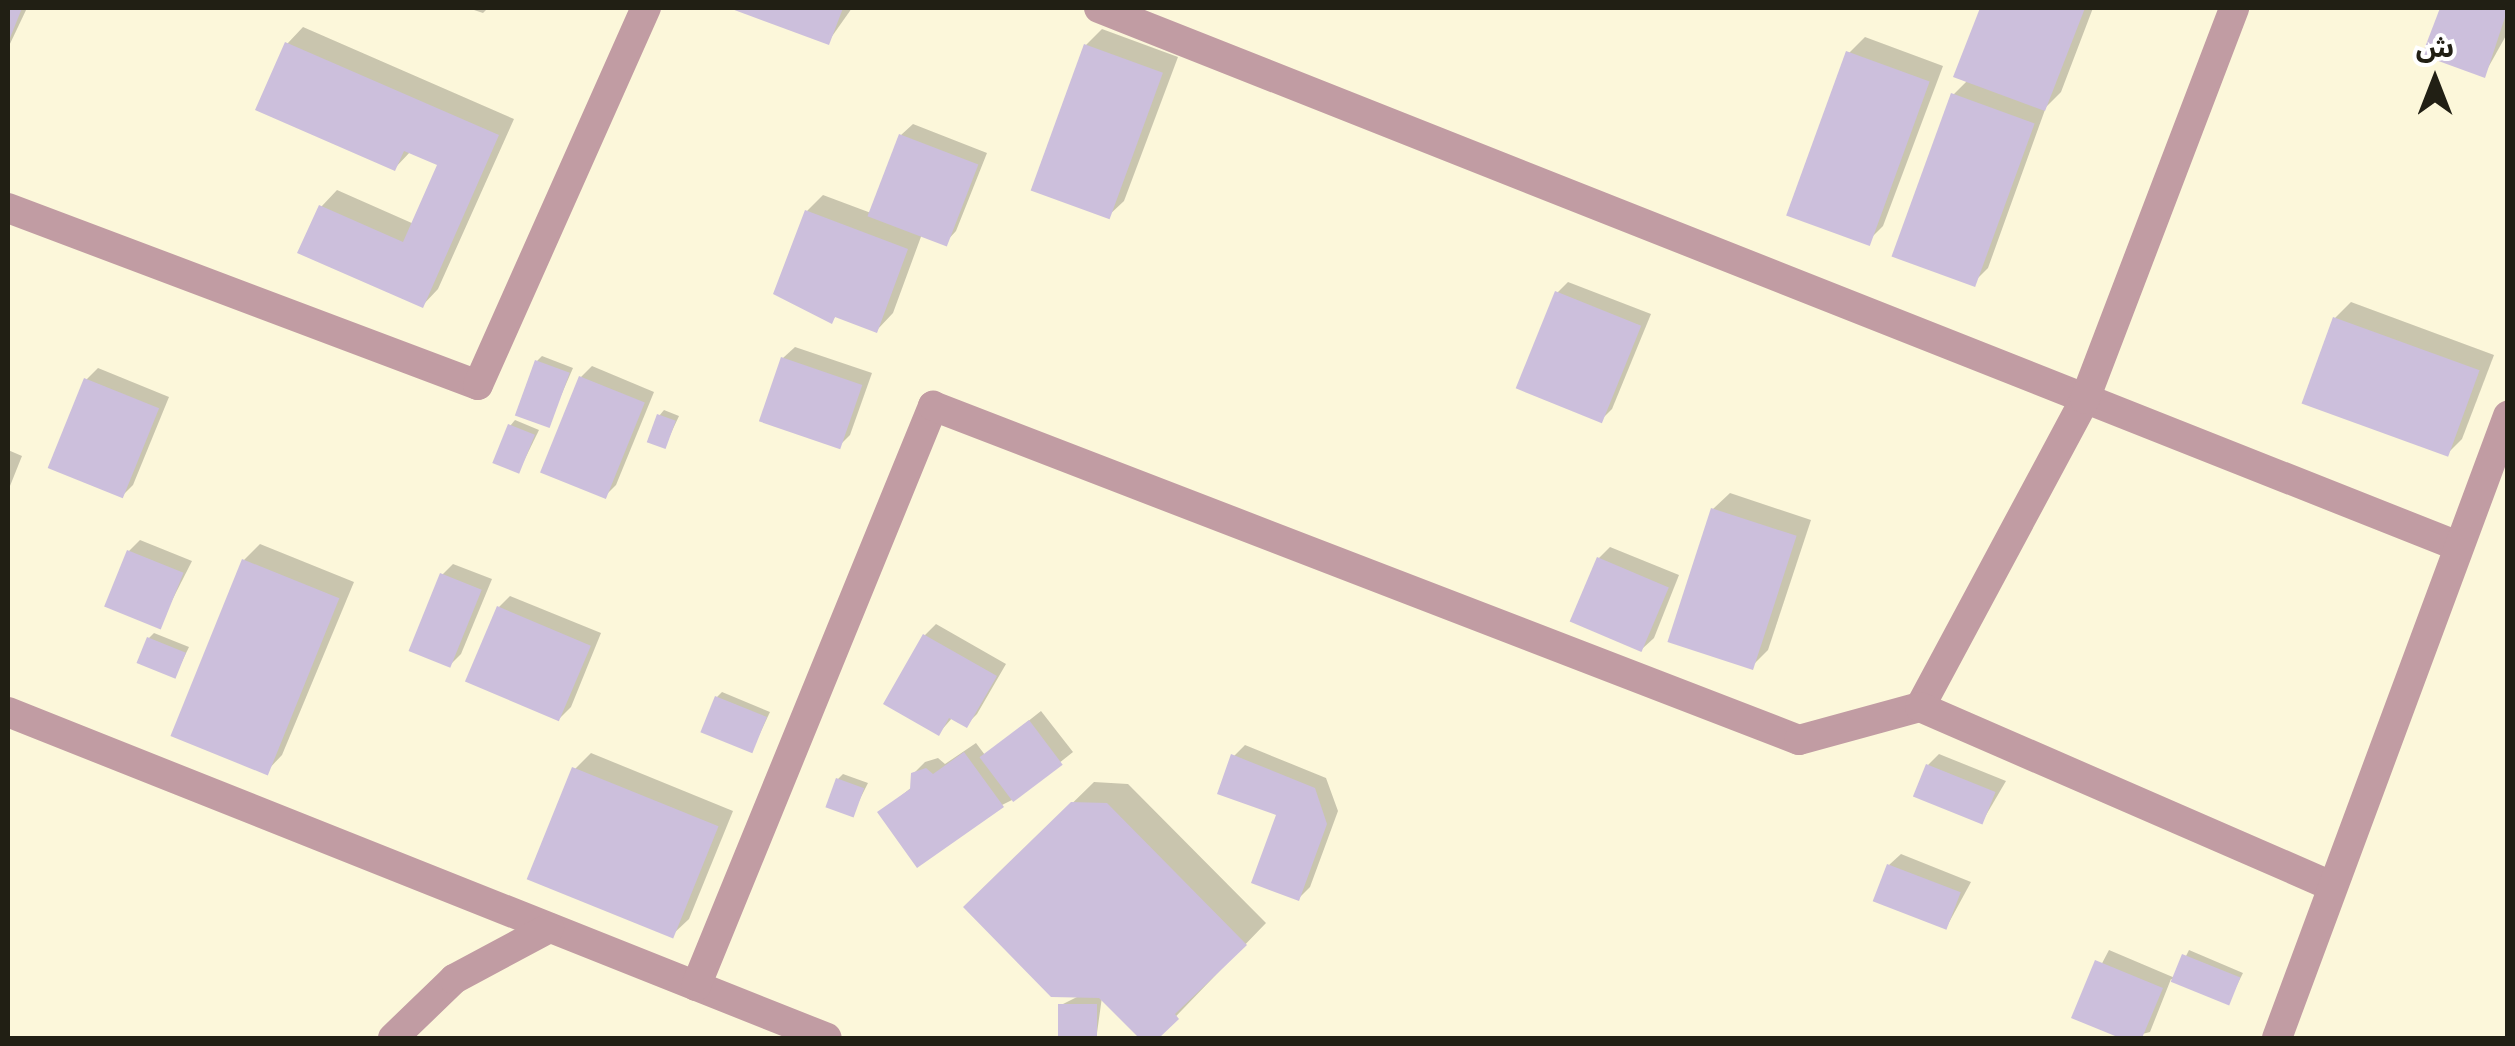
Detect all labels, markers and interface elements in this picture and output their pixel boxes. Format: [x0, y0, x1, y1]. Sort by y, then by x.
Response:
north arrow [2385, 30, 2485, 130]
text: ش [2416, 32, 2454, 68]

